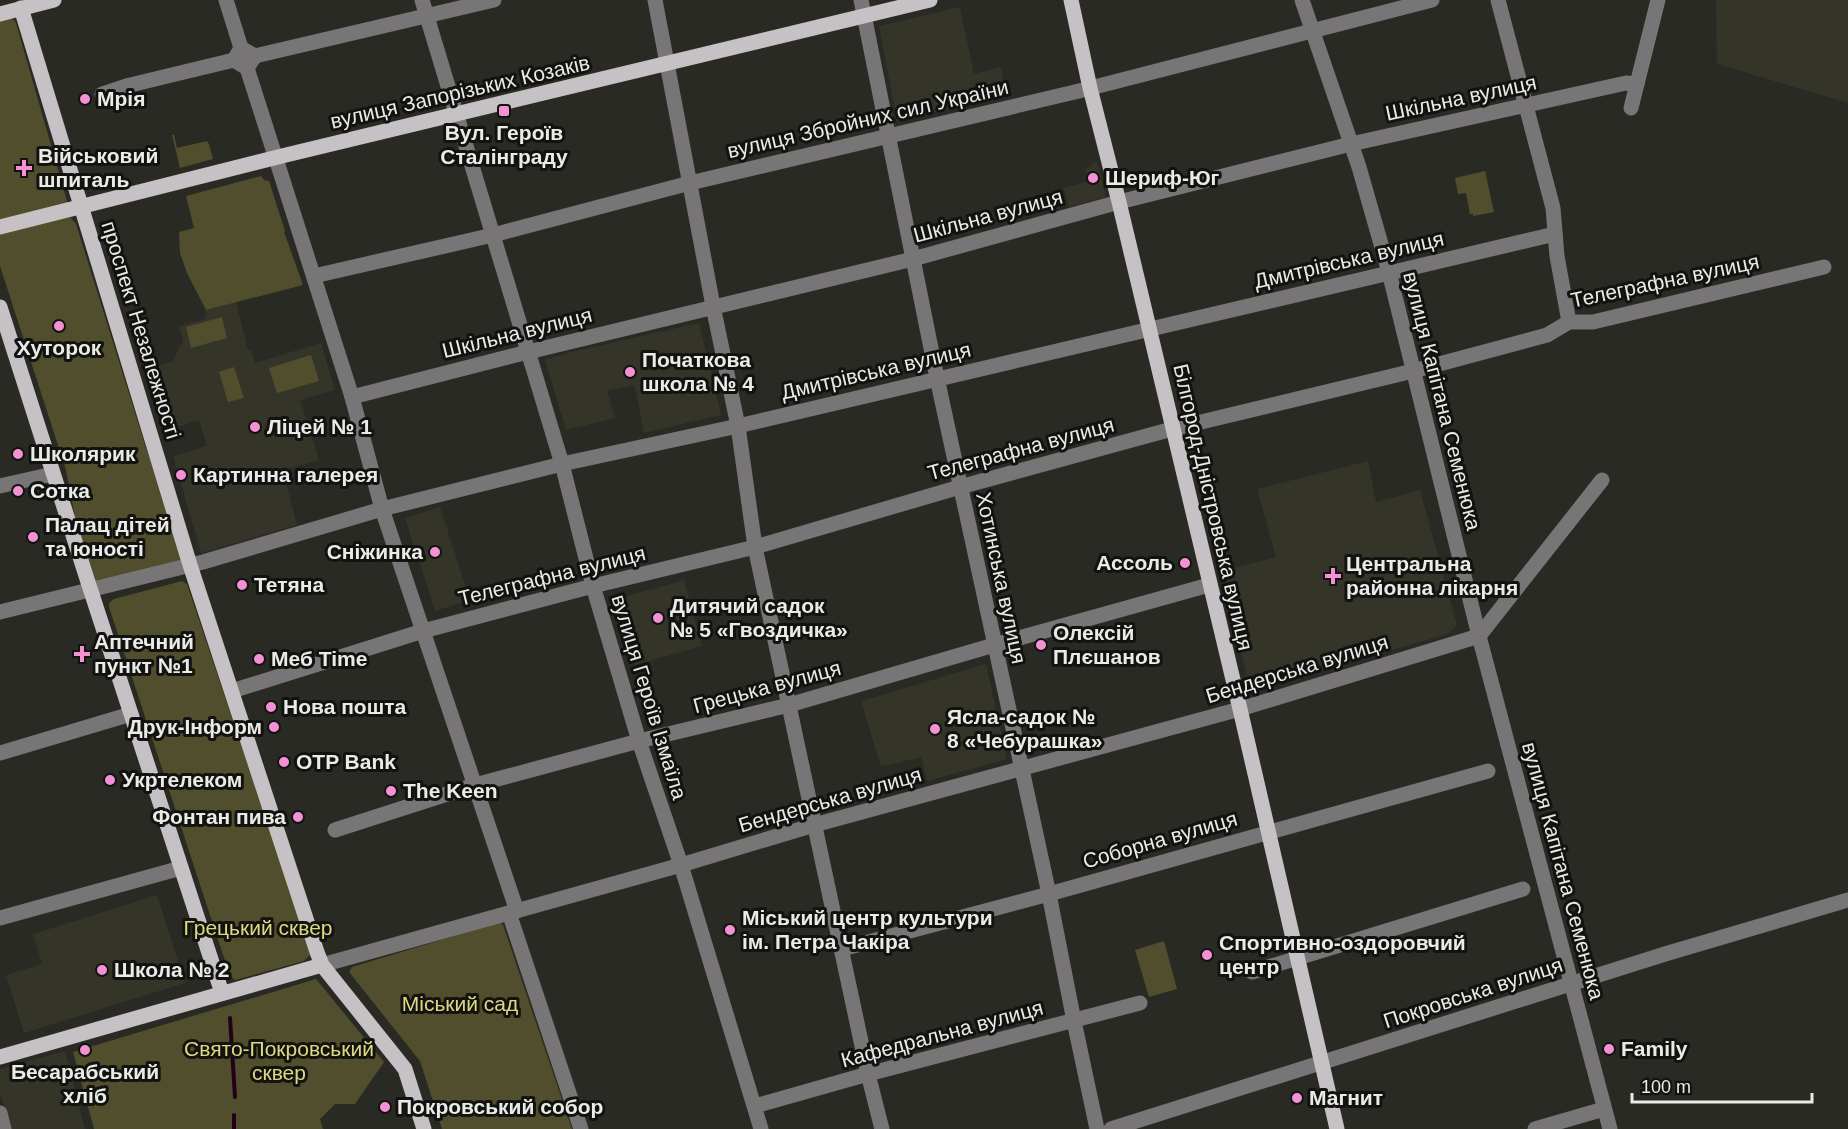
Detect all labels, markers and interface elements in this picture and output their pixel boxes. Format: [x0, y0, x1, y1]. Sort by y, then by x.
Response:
street label: вулиця Запорізьких Козаків [328, 50, 592, 133]
street label: Шкільна вулиця [1383, 70, 1538, 125]
street label: вулиця Збройних сил України [725, 75, 1011, 162]
place label: Мрія [97, 87, 145, 110]
marker: Мрія [78, 92, 92, 106]
marker: Вул. Героїв Сталінграду [497, 104, 511, 118]
place label: Вул. Героїв Сталінграду [440, 121, 568, 168]
place label: Військовий шпиталь [38, 144, 158, 191]
marker: Військовий шпиталь [15, 159, 33, 177]
place label: Шериф-Юг [1105, 166, 1220, 189]
marker: Шериф-Юг [1086, 171, 1100, 185]
street label: Шкільна вулиця [911, 185, 1065, 246]
street label: проспект Незалежності [97, 218, 186, 442]
street label: Дмитрівська вулиця [1252, 226, 1446, 293]
street label: Телеграфна вулиця [1569, 249, 1761, 312]
street label: вулиця Капітана Семенюка [1399, 269, 1486, 533]
street label: Шкільна вулиця [440, 303, 594, 362]
marker: Хуторок [52, 319, 66, 333]
place label: Хуторок [17, 336, 102, 359]
street label: Дмитрівська вулиця [779, 337, 973, 404]
place label: Початкова школа № 4 [642, 348, 754, 395]
street label: Білгород-Дністровська вулиця [1169, 361, 1258, 652]
marker: Початкова школа № 4 [623, 365, 637, 379]
street label: Телеграфна вулиця [925, 413, 1117, 484]
place label: Ліцей № 1 [267, 415, 372, 438]
marker: Ліцей № 1 [248, 420, 262, 434]
place label: Школярик [30, 442, 136, 465]
marker: Школярик [11, 447, 25, 461]
place label: Картинна галерея [193, 463, 378, 486]
marker: Картинна галерея [174, 468, 188, 482]
place label: Сотка [30, 479, 90, 502]
marker: Сотка [11, 484, 25, 498]
street label: Хотинська вулиця [972, 490, 1031, 666]
place label: Палац дітей та юності [45, 513, 170, 560]
marker: Палац дітей та юності [26, 530, 40, 544]
place label: Сніжинка [327, 540, 423, 563]
street label: Телеграфна вулиця [456, 541, 648, 610]
marker: Сніжинка [428, 545, 442, 559]
place label: Ассоль [1096, 551, 1173, 574]
place label: Центральна районна лікарня [1346, 552, 1518, 599]
marker: Ассоль [1178, 556, 1192, 570]
marker: Центральна районна лікарня [1324, 567, 1342, 585]
place label: Тетяна [254, 573, 324, 596]
marker: Тетяна [235, 578, 249, 592]
street label: вулиця Героїв Ізмаїла [607, 592, 692, 802]
place label: Дитячий садок № 5 «Гвоздичка» [670, 594, 848, 641]
marker: Дитячий садок № 5 «Гвоздичка» [651, 611, 665, 625]
place label: Олексій Плєшанов [1053, 621, 1161, 668]
place label: Аптечний пункт №1 [94, 630, 194, 677]
street label: Бендерська вулиця [1203, 630, 1391, 707]
marker: Олексій Плєшанов [1034, 638, 1048, 652]
marker: Аптечний пункт №1 [75, 647, 89, 661]
place label: Меб Time [271, 647, 367, 670]
marker: Меб Time [252, 652, 266, 666]
street label: Грецька вулиця [691, 656, 843, 717]
place label: Нова пошта [283, 695, 406, 718]
marker: Нова пошта [264, 700, 278, 714]
place label: Ясла-садок № 8 «Чебурашка» [947, 705, 1102, 752]
place label: Друк-Інформ [128, 715, 262, 738]
marker: Друк-Інформ [267, 720, 281, 734]
marker: Ясла-садок № 8 «Чебурашка» [928, 722, 942, 736]
street label: вулиця Капітана Семенюка [1518, 740, 1609, 1002]
place label: OTP Bank [296, 750, 396, 773]
marker: OTP Bank [277, 755, 291, 769]
street label: Бендерська вулиця [736, 762, 924, 837]
place label: Укртелеком [122, 768, 242, 791]
marker: Укртелеком [103, 773, 117, 787]
place label: The Keen [403, 779, 498, 802]
marker: The Keen [384, 784, 398, 798]
place label: Фонтан пива [152, 805, 286, 828]
street label: Соборна вулиця [1080, 806, 1240, 873]
marker: Фонтан пива [291, 810, 305, 824]
place label: Міський центр культури ім. Петра Чакіра [742, 906, 993, 953]
park label: Грецький сквер [184, 916, 332, 939]
marker: Міський центр культури ім. Петра Чакіра [723, 923, 737, 937]
place label: Спортивно-оздоровчий центр [1219, 931, 1466, 978]
marker: Спортивно-оздоровчий центр [1200, 948, 1214, 962]
street label: Покровська вулиця [1380, 953, 1565, 1032]
place label: Школа № 2 [114, 958, 229, 981]
marker: Школа № 2 [95, 963, 109, 977]
park label: Міський сад [402, 992, 518, 1015]
street label: Кафедральна вулиця [838, 995, 1046, 1072]
park label: Свято-Покровський сквер [184, 1037, 374, 1084]
place label: Family [1621, 1037, 1688, 1060]
marker: Family [1602, 1042, 1616, 1056]
marker: Бесарабський хліб [78, 1043, 92, 1057]
place label: Бесарабський хліб [11, 1060, 159, 1107]
scale bar [1632, 1066, 1812, 1104]
text: 100 m [1641, 1077, 1691, 1097]
place label: Магнит [1309, 1086, 1383, 1109]
marker: Магнит [1290, 1091, 1304, 1105]
place label: Покровський собор [397, 1095, 603, 1118]
marker: Покровський собор [378, 1100, 392, 1114]

